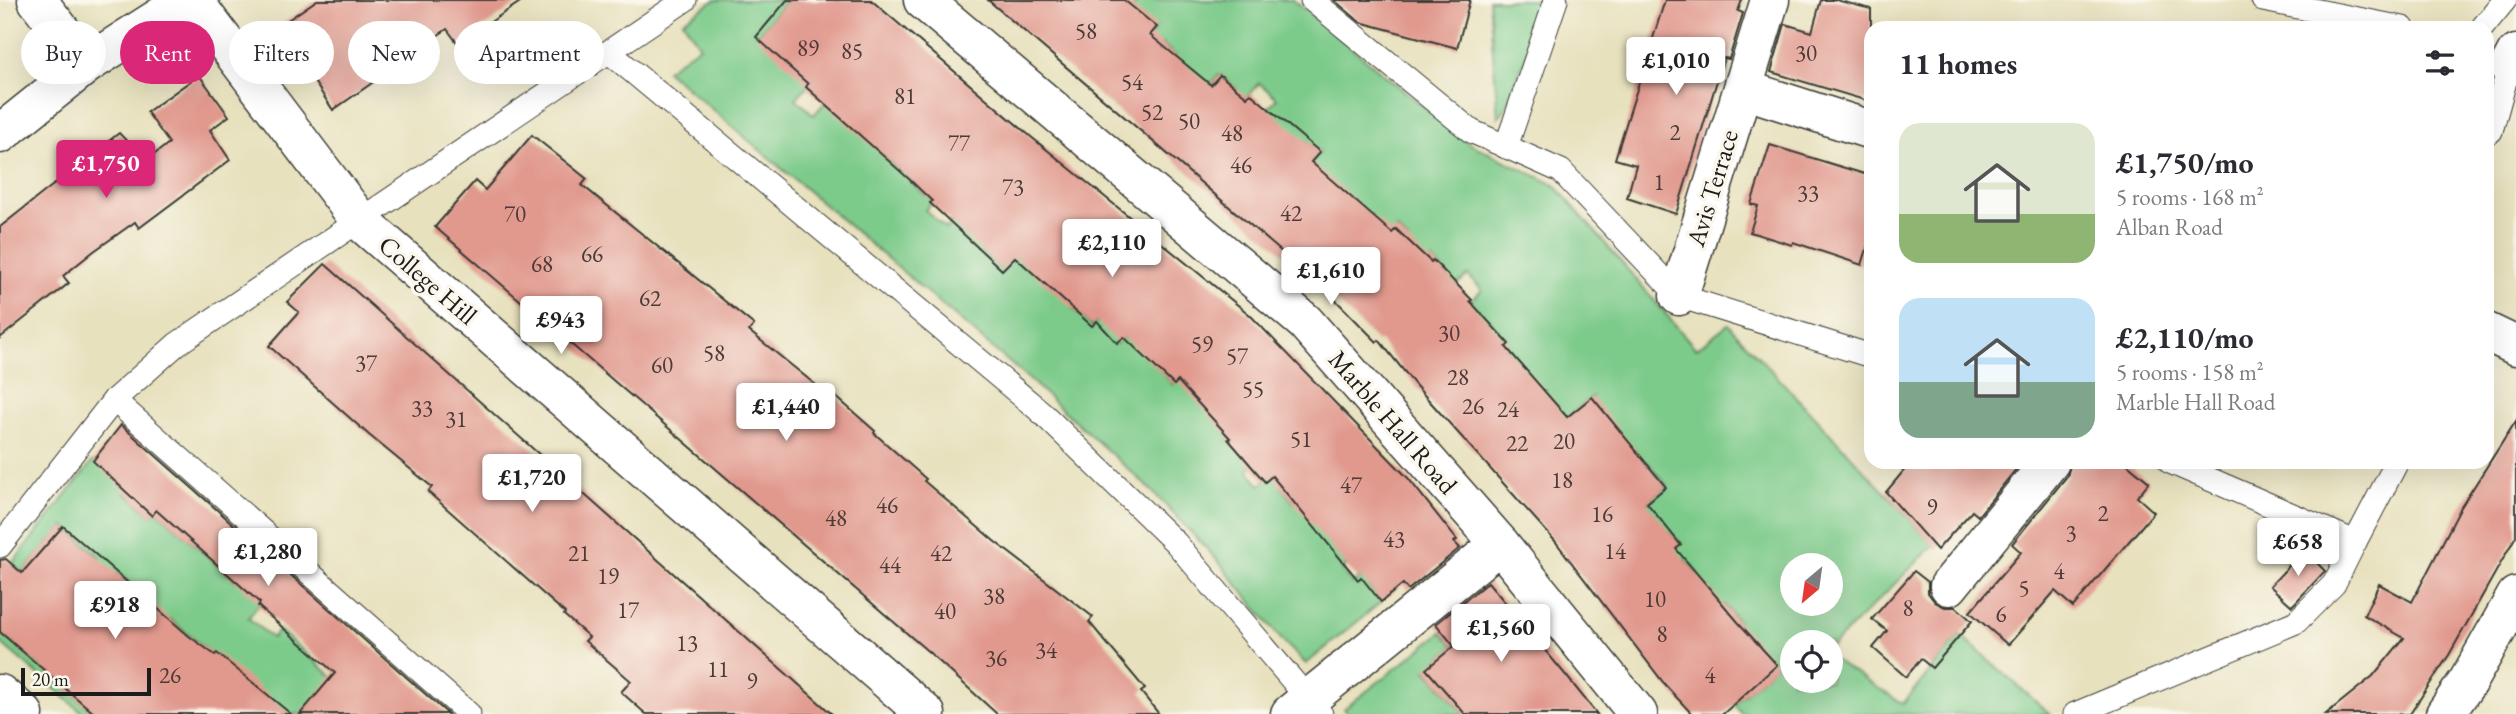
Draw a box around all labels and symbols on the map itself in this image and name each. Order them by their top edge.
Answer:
house number: 58 [1075,16,1097,46]
house number: 89 [797,33,819,63]
house number: 85 [841,36,863,66]
pin: £1,010 [1619,38,1733,97]
house number: 30 [1795,38,1817,68]
house number: 54 [1121,67,1144,97]
house number: 81 [894,81,916,111]
house number: 52 [1141,97,1163,127]
house number: 50 [1178,106,1200,136]
house number: 2 [1669,117,1681,147]
house number: 48 [1221,118,1243,148]
street label: Avis Terrace [1678,126,1746,251]
house number: 77 [948,128,971,158]
pin: £1,750 [49,140,163,200]
house number: 46 [1230,150,1252,180]
house number: 1 [1653,167,1665,197]
house number: 73 [1002,172,1024,202]
house number: 33 [1797,178,1819,208]
house number: 42 [1280,198,1302,228]
house number: 70 [504,199,526,229]
pin: £2,110 [1055,219,1169,279]
street label: College Hill [372,228,484,332]
house number: 66 [581,239,603,269]
pin: £1,610 [1274,247,1388,307]
house number: 68 [531,249,553,279]
house number: 62 [639,283,661,313]
pin: £943 [520,296,602,356]
house number: 30 [1438,318,1460,348]
house number: 59 [1191,329,1213,359]
house number: 58 [703,338,725,368]
house number: 57 [1226,341,1249,371]
street label: Marble Hall Road [1321,343,1465,502]
house number: 37 [355,348,378,378]
house number: 60 [651,350,673,380]
house number: 28 [1447,362,1469,392]
house number: 55 [1242,374,1264,404]
pin: £1,440 [729,384,843,443]
house number: 26 [1462,391,1484,421]
house number: 33 [411,393,433,423]
house number: 24 [1497,394,1520,424]
house number: 31 [445,404,467,434]
house number: 51 [1290,424,1312,454]
house number: 20 [1553,426,1575,456]
house number: 22 [1506,428,1528,458]
pin: £1,720 [475,454,589,514]
house number: 18 [1551,465,1573,495]
house number: 47 [1340,470,1363,500]
house number: 46 [876,490,898,520]
house number: 9 [1926,492,1938,522]
house number: 2 [2097,498,2109,528]
house number: 16 [1591,499,1613,529]
house number: 48 [825,503,847,533]
house number: 3 [2065,518,2077,548]
pin: £658 [2257,518,2339,578]
house number: 43 [1383,524,1405,554]
pin: £1,280 [211,528,325,588]
house number: 14 [1604,536,1627,566]
house number: 21 [568,538,590,568]
house number: 42 [930,538,952,568]
house number: 44 [879,550,902,580]
north arrow [1780,553,1843,616]
house number: 4 [2053,556,2065,586]
house number: 19 [597,561,619,591]
house number: 5 [2018,573,2030,603]
house number: 38 [983,581,1005,611]
pin: £918 [74,582,156,641]
house number: 10 [1644,584,1666,614]
house number: 8 [1902,593,1914,623]
house number: 17 [617,595,640,625]
house number: 40 [934,596,956,626]
house number: 6 [1995,599,2007,629]
pin: £1,560 [1444,604,1558,664]
house number: 8 [1656,619,1668,649]
house number: 13 [676,628,698,658]
house number: 34 [1035,635,1058,665]
house number: 36 [985,643,1007,673]
house number: 11 [707,654,729,684]
house number: 26 [159,660,181,690]
house number: 4 [1704,660,1716,690]
scale bar [21,665,150,697]
house number: 9 [746,666,758,696]

